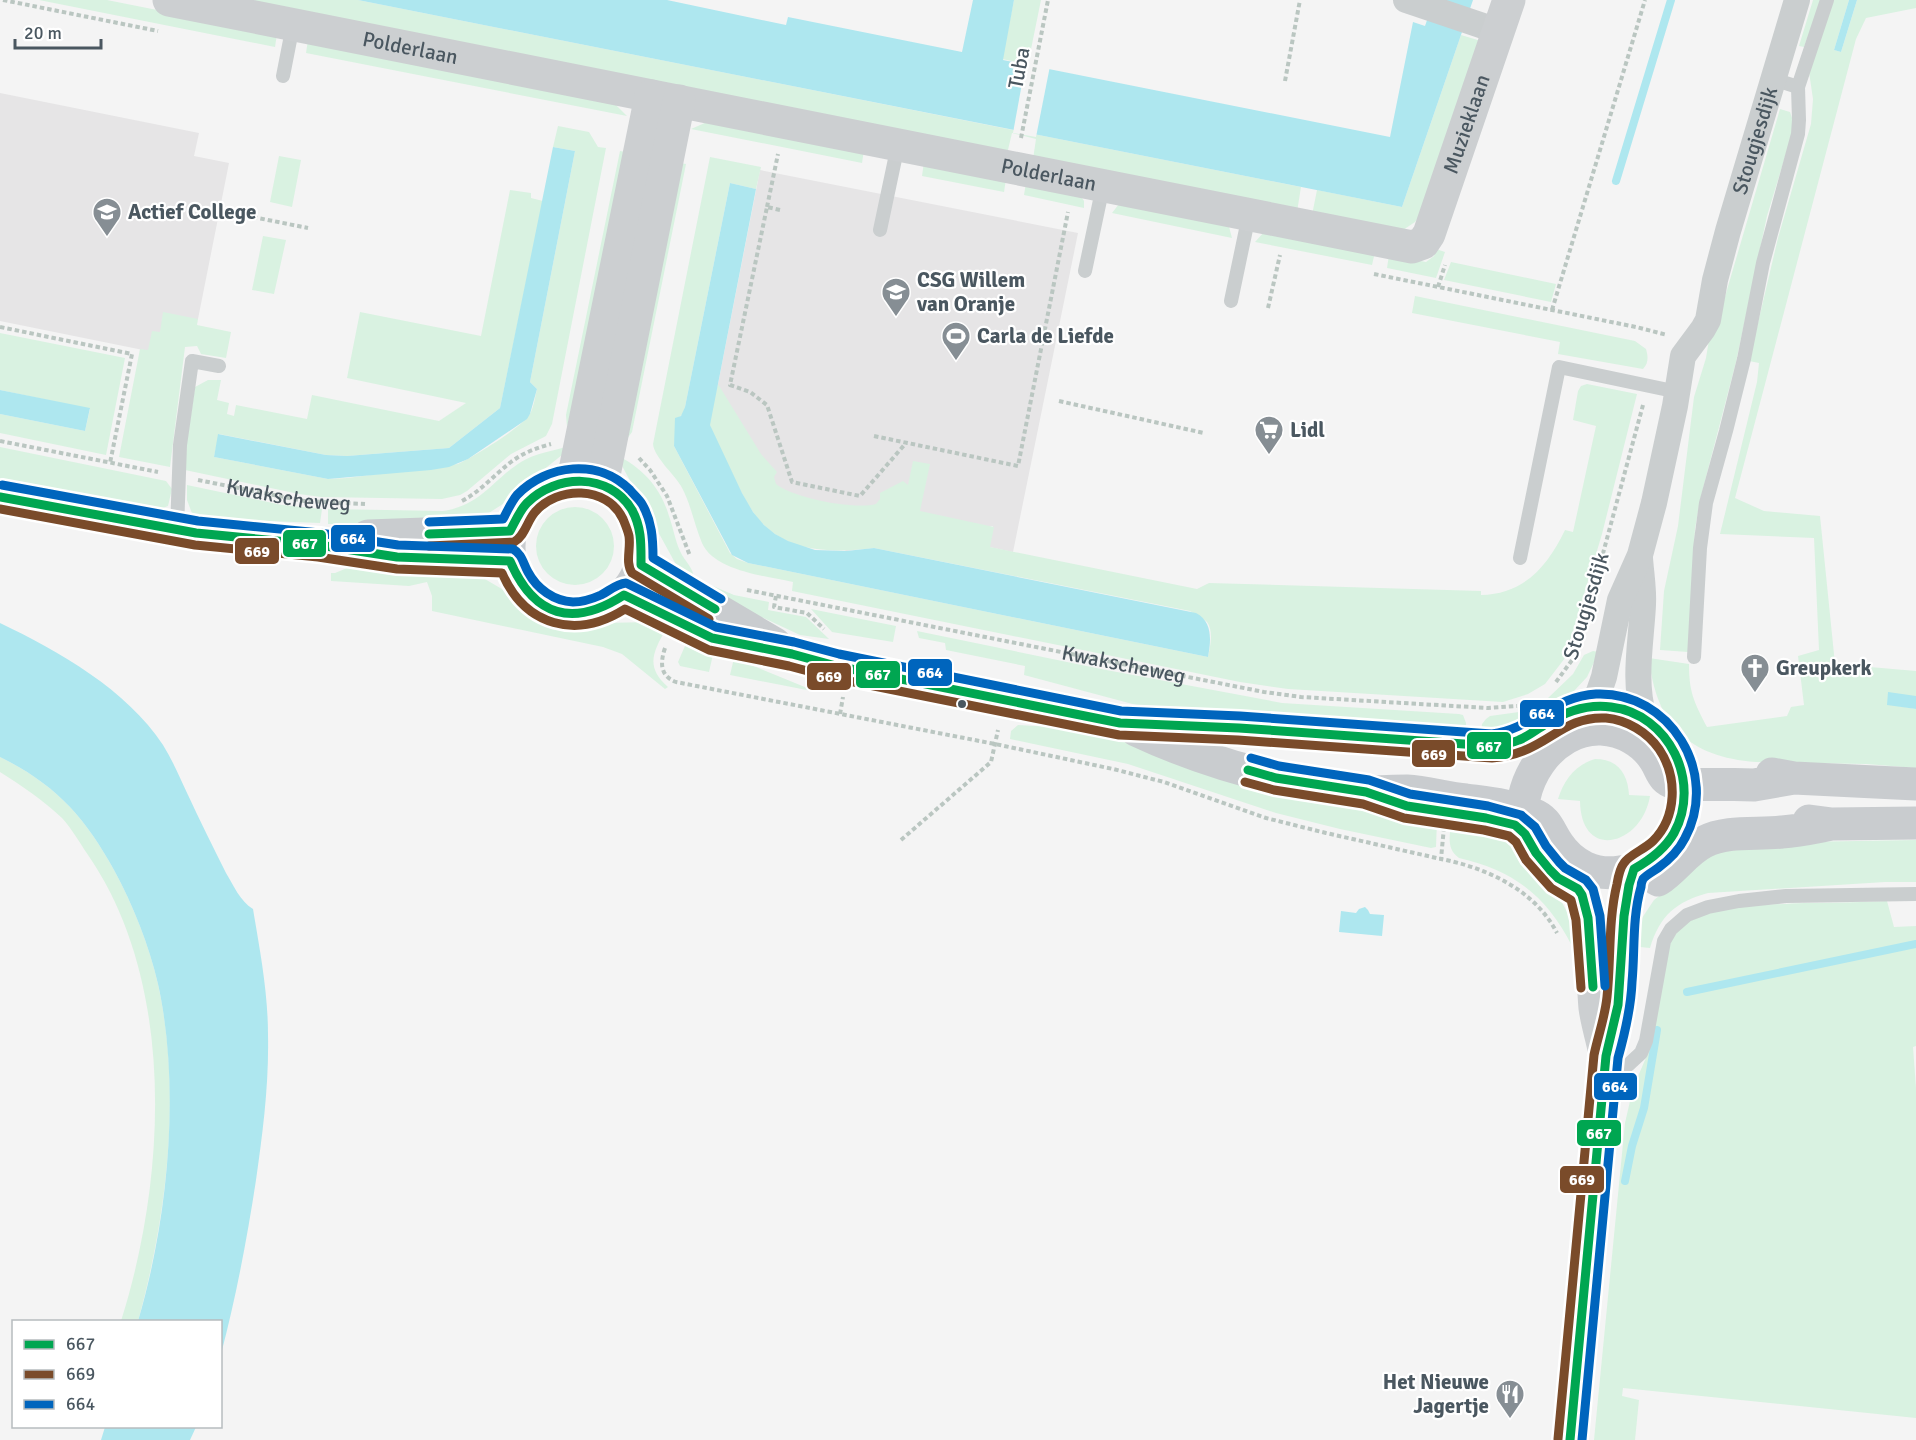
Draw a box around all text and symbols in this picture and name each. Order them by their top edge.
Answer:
scale bar [15,12,100,50]
text: 20 m [24,22,62,44]
street label: Polderlaan [360,26,460,70]
street label: Tuba [1002,45,1036,91]
street label: Muzieklaan [1438,71,1496,177]
street label: Stougjesdijk [1727,83,1784,197]
street label: Polderlaan [999,153,1099,197]
school or university icon: Actief College [91,196,123,238]
place label: Actief College [128,199,256,225]
place label: CSG Willem van Oranje [916,267,1025,317]
school or university icon: CSG Willem van Oranje [880,276,912,318]
sports icon: Carla de Liefde [940,320,972,362]
place label: Carla de Liefde [977,323,1114,349]
supermarket icon: Lidl [1253,414,1285,456]
place label: Lidl [1290,417,1325,443]
street label: Kwakscheweg [224,473,351,516]
line badge: 664 [330,524,376,553]
line badge: 667 [282,529,327,558]
text: 664 [340,529,366,549]
text: 667 [292,534,318,554]
line badge: 669 [234,537,280,565]
text: 669 [244,542,270,562]
street label: Stougjesdijk [1557,549,1615,663]
street label: Kwakscheweg [1060,639,1188,689]
church icon: Greupkerk [1739,652,1771,694]
place label: Greupkerk [1776,655,1871,681]
line badge: 664 [907,658,953,687]
line badge: 667 [855,660,901,689]
line badge: 669 [806,662,852,691]
text: 664 [917,663,943,683]
text: 667 [865,665,891,685]
text: 669 [816,667,842,687]
unlabelled marker [956,698,968,710]
line badge: 664 [1519,699,1565,728]
text: 664 [1529,704,1555,724]
line badge: 667 [1466,731,1512,760]
text: 667 [1476,737,1502,757]
line badge: 669 [1411,739,1456,768]
text: 669 [1421,745,1447,765]
line badge: 664 [1593,1072,1638,1101]
text: 664 [1602,1077,1628,1097]
line badge: 667 [1576,1119,1622,1147]
text: 667 [1586,1124,1612,1144]
line badge: 669 [1559,1165,1605,1194]
text: 669 [1569,1170,1595,1190]
legend [12,1320,222,1428]
text: 667 [66,1333,95,1355]
text: 669 [66,1363,95,1385]
place label: Het Nieuwe Jagertje [1383,1369,1489,1419]
restaurant icon: Het Nieuwe Jagertje [1494,1378,1526,1420]
text: 664 [66,1393,95,1415]

